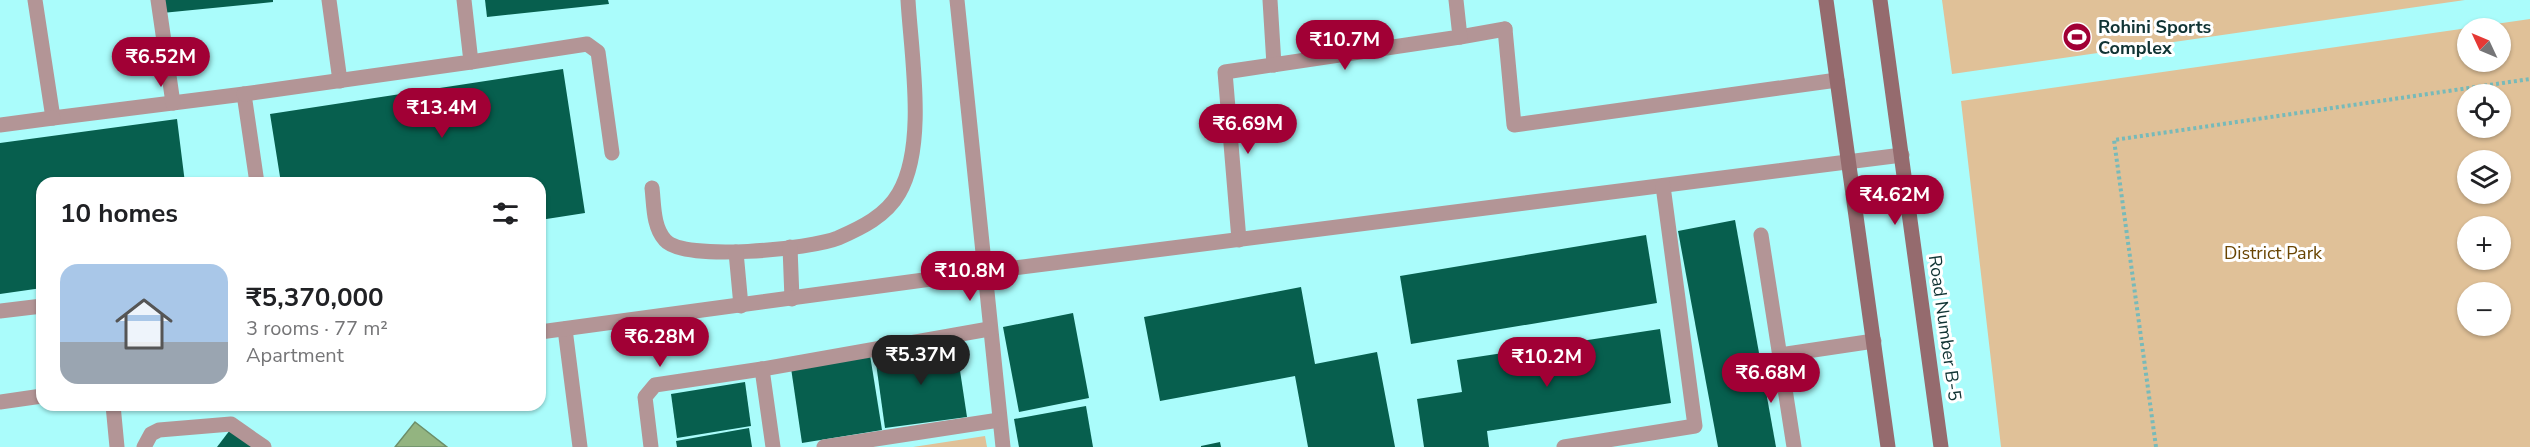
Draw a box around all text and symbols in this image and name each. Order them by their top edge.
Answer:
place label: Rohini Sports Complex [2098,15,2212,60]
north arrow [2457,18,2511,72]
map controls [2457,18,2511,336]
pin: ₹10.7M [1296,20,1394,71]
sports icon: Rohini Sports Complex [2061,21,2093,53]
text: ₹10.7M [1310,26,1380,53]
pin: ₹6.52M [112,37,210,88]
text: ₹6.52M [126,43,196,70]
button: locate [2457,84,2511,138]
pin: ₹13.4M [393,88,491,139]
text: ₹13.4M [407,94,477,121]
pin: ₹6.69M [1199,104,1297,155]
text: ₹6.69M [1213,110,1283,137]
button: layers [2457,150,2511,204]
pin: ₹4.62M [1846,175,1944,226]
text: ₹4.62M [1860,181,1930,208]
text: 10 homes [60,196,178,231]
icon: filters [489,197,522,230]
button: + [2457,216,2511,270]
park label: District Park [2224,241,2323,265]
pin: ₹10.8M [921,251,1019,302]
street label: Road Number B-5 [1923,254,1967,402]
text: ₹10.8M [935,257,1005,284]
text: ₹5,370,000 [246,280,384,315]
button: − [2457,282,2511,336]
icon: home [108,288,180,360]
text: 3 rooms · 77 m² [246,315,388,342]
pin: ₹6.28M [611,317,709,368]
text: ₹6.28M [625,323,695,350]
pin: ₹5.37M [872,335,970,386]
pin: ₹10.2M [1498,337,1596,388]
text: ₹5.37M [886,341,956,368]
text: Apartment [246,342,344,369]
text: ₹10.2M [1512,343,1582,370]
pin: ₹6.68M [1722,353,1820,404]
text: ₹6.68M [1736,359,1806,386]

